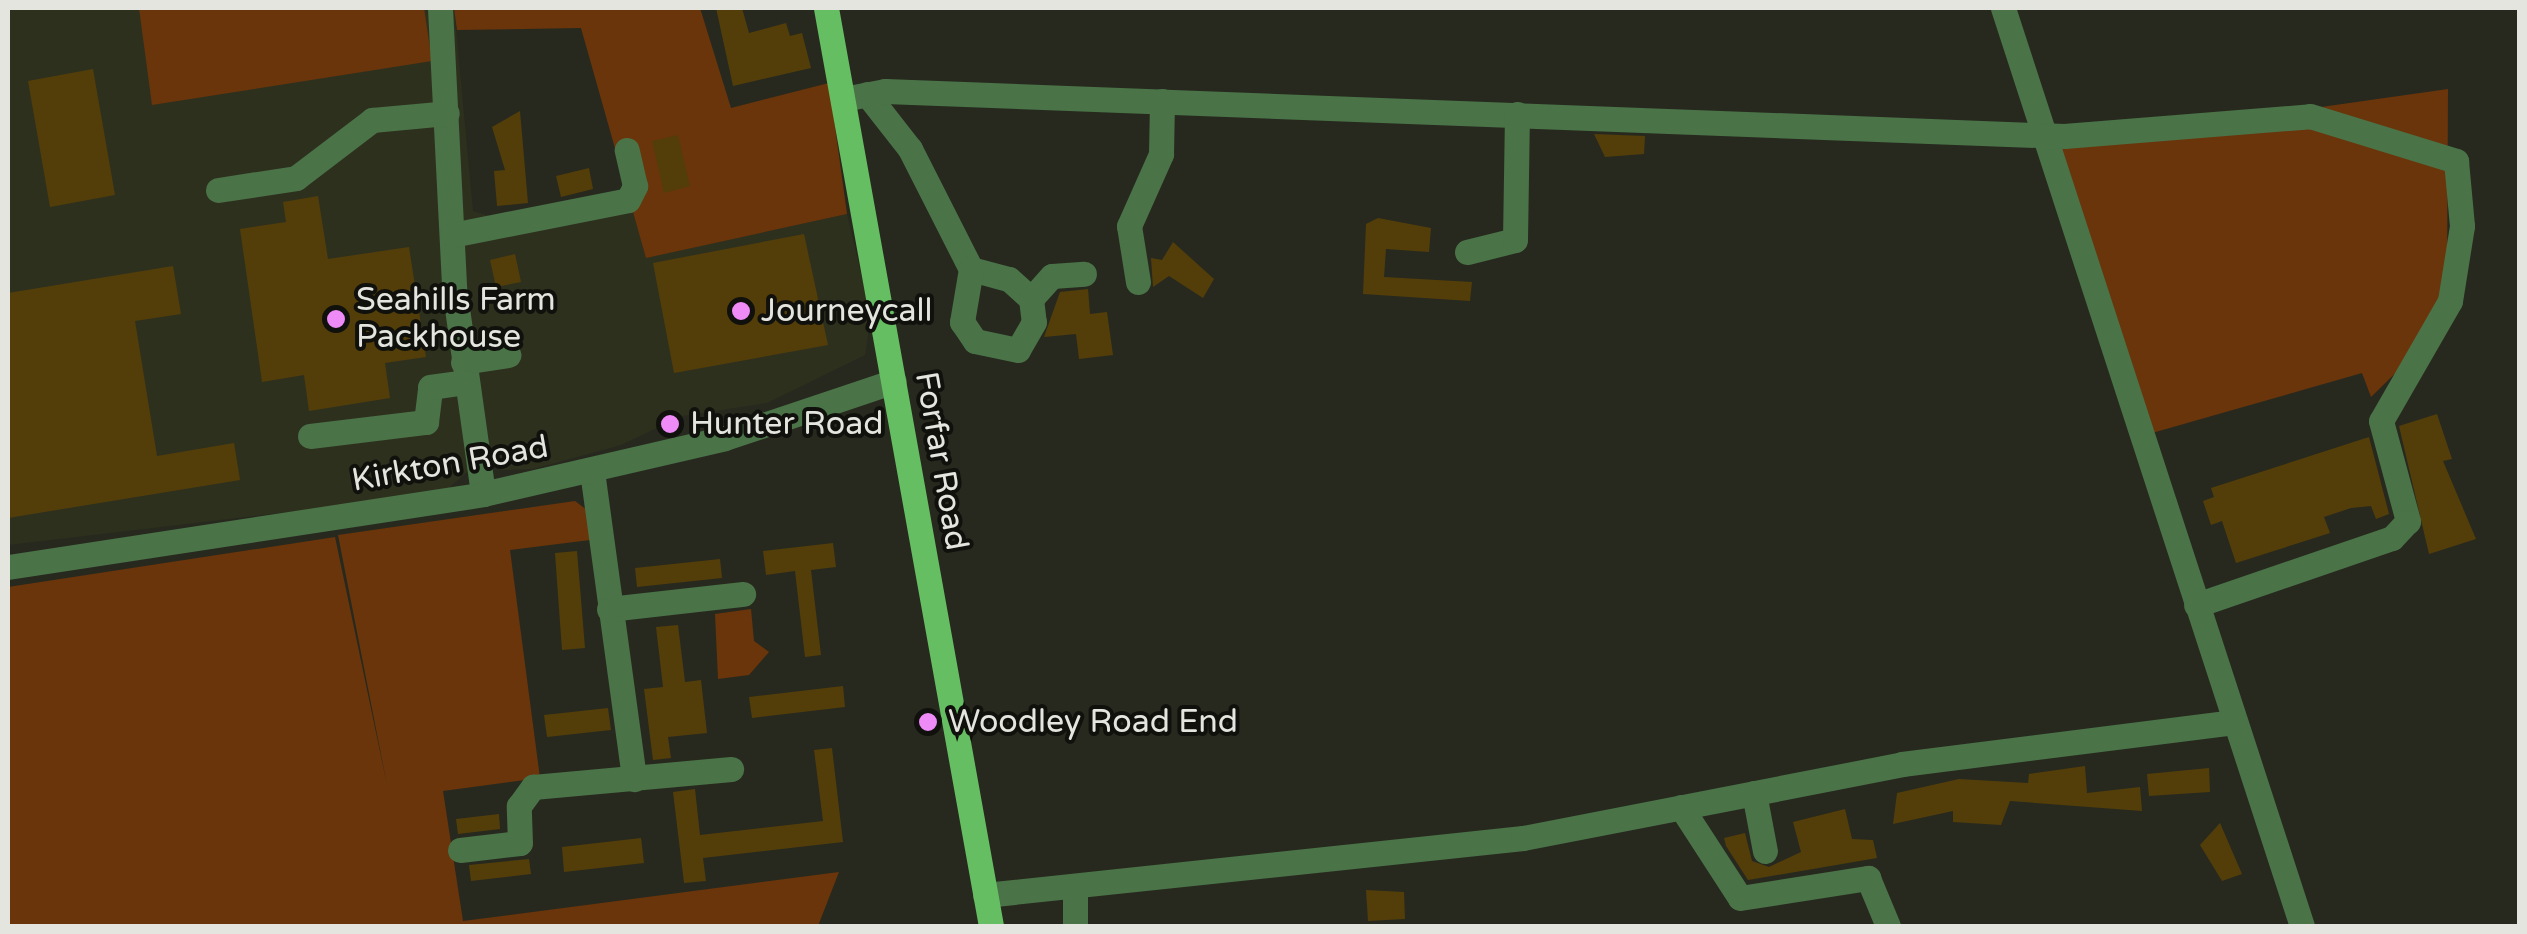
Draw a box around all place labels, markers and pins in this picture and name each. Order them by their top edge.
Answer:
place label: Seahills Farm Packhouse [356,282,556,357]
place label: Journeycall [761,292,932,330]
marker: Journeycall [730,300,752,322]
marker: Seahills Farm Packhouse [325,308,347,330]
place label: Hunter Road [690,405,883,443]
marker: Hunter Road [659,413,681,435]
place label: Woodley Road End [948,703,1238,741]
marker: Woodley Road End [917,711,939,733]

